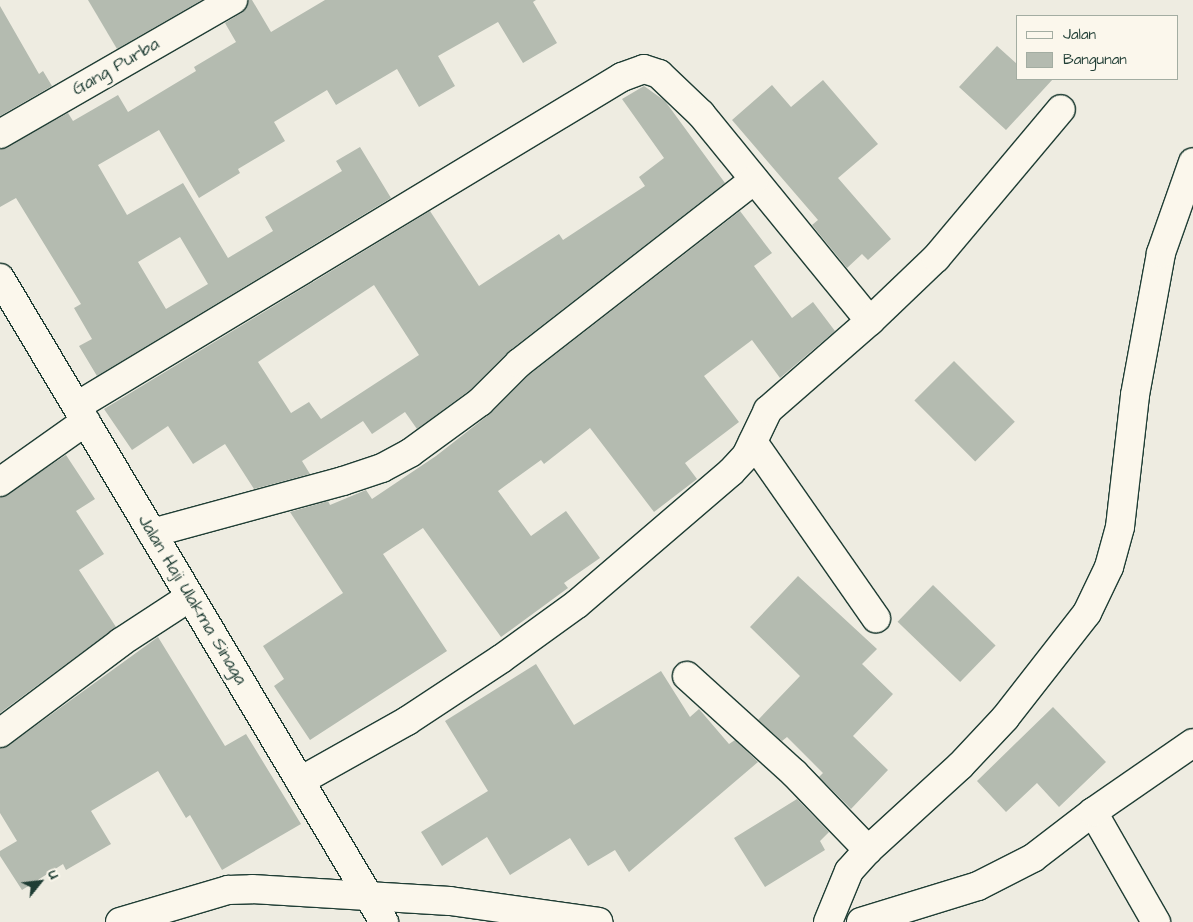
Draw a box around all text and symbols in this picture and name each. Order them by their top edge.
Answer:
legend [1016,15,1178,80]
text: Jalan [1063,24,1096,45]
street label: Gang Purba [69,33,163,101]
text: Bangunan [1063,49,1127,70]
street label: Jalan Haji Ulakma Sinaga [133,511,251,689]
north arrow [15,857,65,907]
text: U [42,866,64,883]

